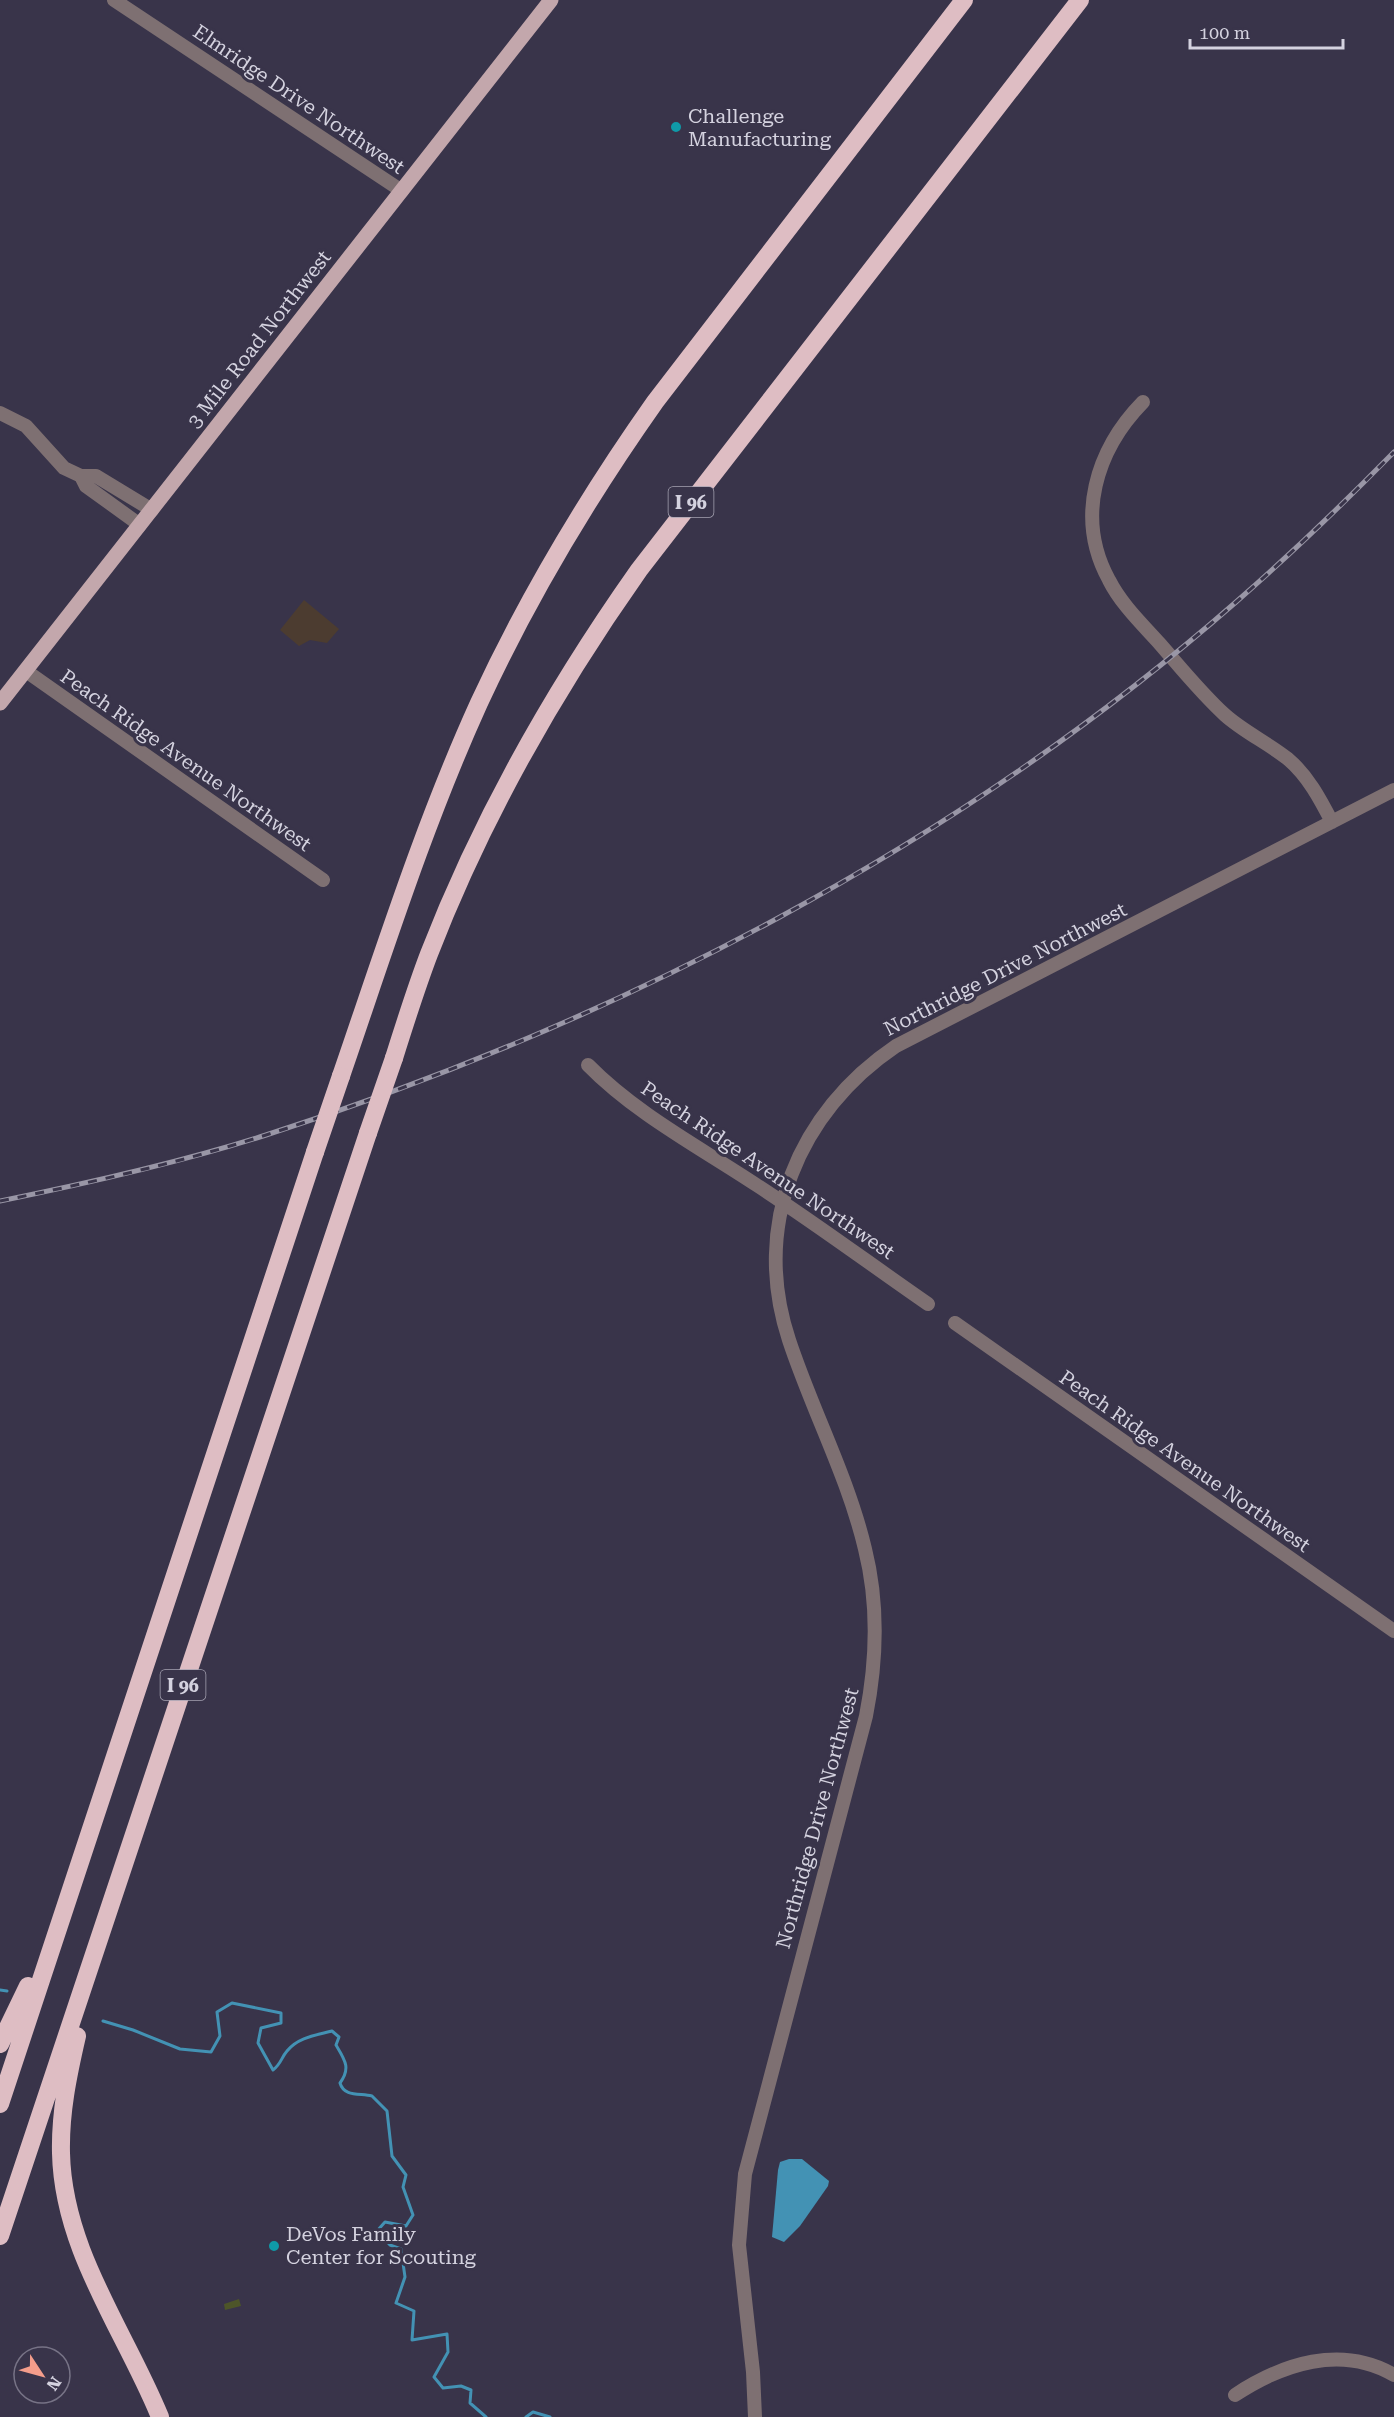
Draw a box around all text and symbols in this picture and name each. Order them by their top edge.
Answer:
scale bar [1190,12,1343,50]
street label: Elmridge Drive Northwest [189,19,410,179]
text: 100 m [1199,22,1250,43]
place label: Challenge Manufacturing [688,104,832,151]
marker: Challenge Manufacturing [669,120,683,134]
street label: 3 Mile Road Northwest [182,245,336,433]
road number: I 96 [668,487,714,517]
street label: Peach Ridge Avenue Northwest [56,664,316,856]
street label: Northridge Drive Northwest [880,897,1131,1041]
street label: Peach Ridge Avenue Northwest [637,1076,900,1264]
street label: Peach Ridge Avenue Northwest [1055,1365,1315,1557]
road number: I 96 [160,1670,206,1700]
street label: Northridge Drive Northwest [771,1684,864,1951]
place label: DeVos Family Center for Scouting [286,2222,477,2269]
marker: DeVos Family Center for Scouting [267,2239,281,2253]
north arrow [12,2345,72,2405]
text: N [42,2373,65,2394]

